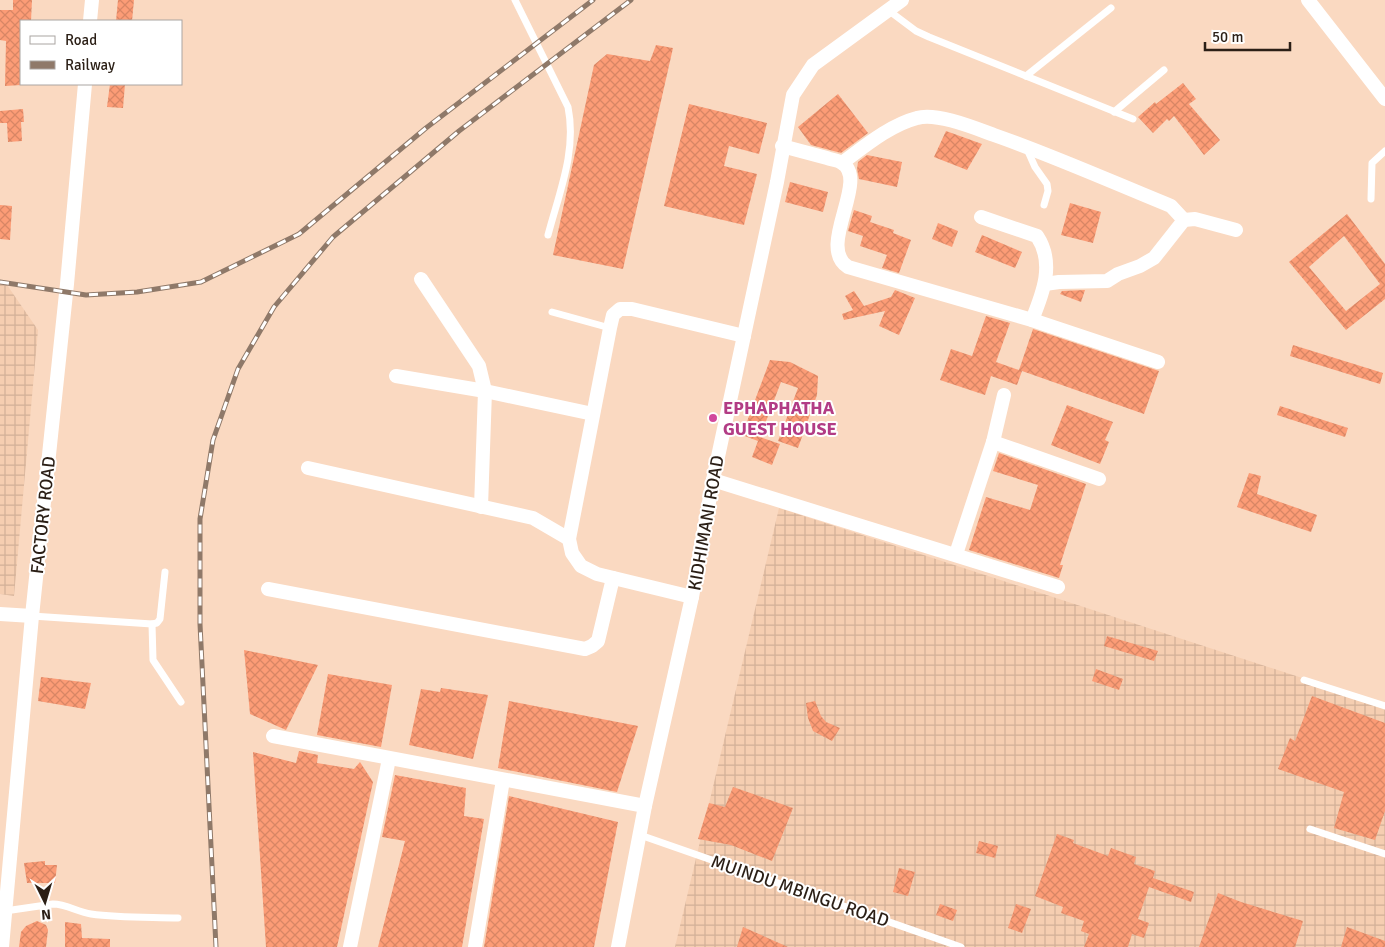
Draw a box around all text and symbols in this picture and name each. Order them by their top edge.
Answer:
legend [20,20,182,85]
scale bar [1205,20,1290,52]
text: 50 m [1212,28,1243,46]
text: Road [65,31,97,49]
text: Railway [65,56,115,74]
place label: EPHAPHATHA GUEST HOUSE [723,397,837,440]
marker: EPHAPHATHA GUEST HOUSE [707,412,719,424]
street label: KIDHIMANI ROAD [683,454,729,592]
street label: FACTORY ROAD [26,455,60,575]
street label: MUINDU MBINGU ROAD [708,850,892,932]
north arrow [20,877,70,927]
text: N [40,906,52,923]

